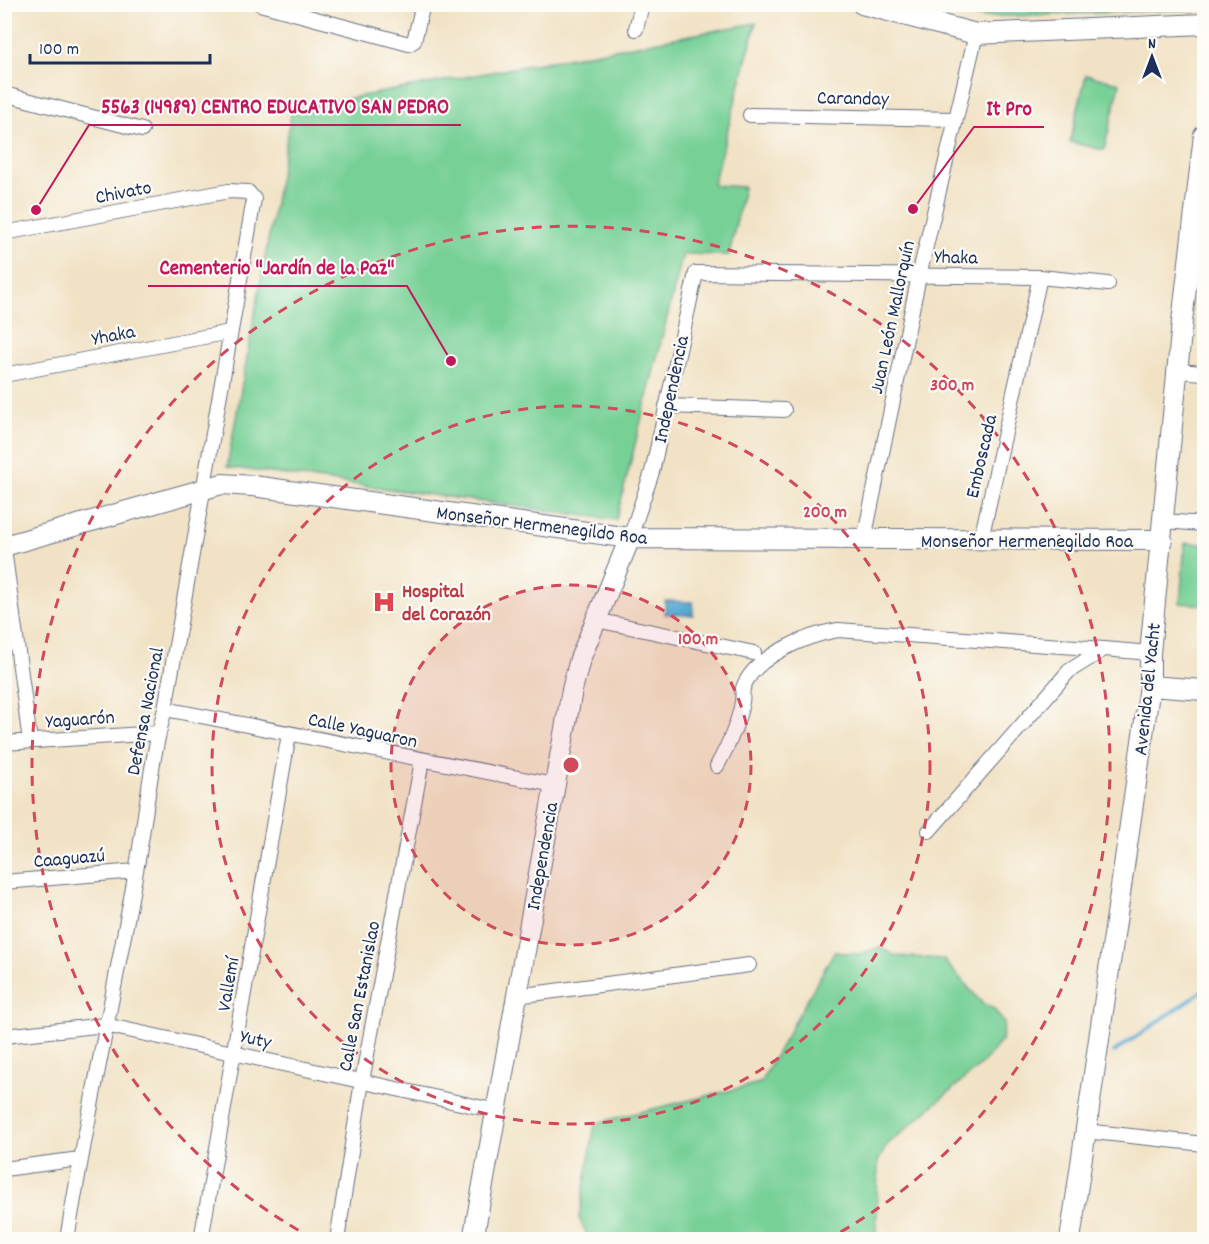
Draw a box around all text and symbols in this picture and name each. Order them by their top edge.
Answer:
scale bar [30,27,210,65]
north arrow [1122,27,1182,87]
text: N [1148,33,1156,56]
text: 100 m [39,38,79,63]
street label: Caranday [817,85,890,115]
callout: 5563 (14989) CENTRO EDUCATIVO SAN PEDRO [89,86,461,125]
callout: It Pro [974,88,1044,127]
text: 5563 (14989) CENTRO EDUCATIVO SAN PEDRO [101,94,449,124]
text: It Pro [986,96,1032,126]
street label: Chivato [93,175,154,213]
street label: Juan León Mallorquín [864,238,924,397]
street label: Yhaka [934,245,979,273]
callout: Cementerio "Jardín de la Paz" [148,247,407,286]
text: Cementerio "Jardín de la Paz" [159,255,395,285]
street label: Yhaka [90,319,138,355]
street label: Independencia [648,333,698,446]
text: 300 m [930,374,974,399]
street label: Emboscada [960,412,1006,501]
street label: Monseñor Hermenegildo Roa [435,500,649,554]
text: 200 m [803,501,847,526]
street label: Monseñor Hermenegildo Roa [921,529,1134,557]
place label: Hospital del Corazón [402,579,491,630]
hospital icon: Hospital del Corazón [371,589,397,615]
street label: Avenida del Yacht [1128,622,1170,757]
text: 100 m [678,628,718,653]
street label: Defensa Nacional [121,645,173,778]
street label: Yaguarón [45,705,116,737]
street label: Calle Yaguaron [305,707,420,757]
centre of rings [561,755,581,775]
street label: Independencia [521,800,567,913]
street label: Caaguazú [32,843,106,877]
street label: Calle San Estanislao [333,919,389,1074]
street label: Vallemí [211,954,249,1014]
street label: Yuty [237,1024,275,1058]

